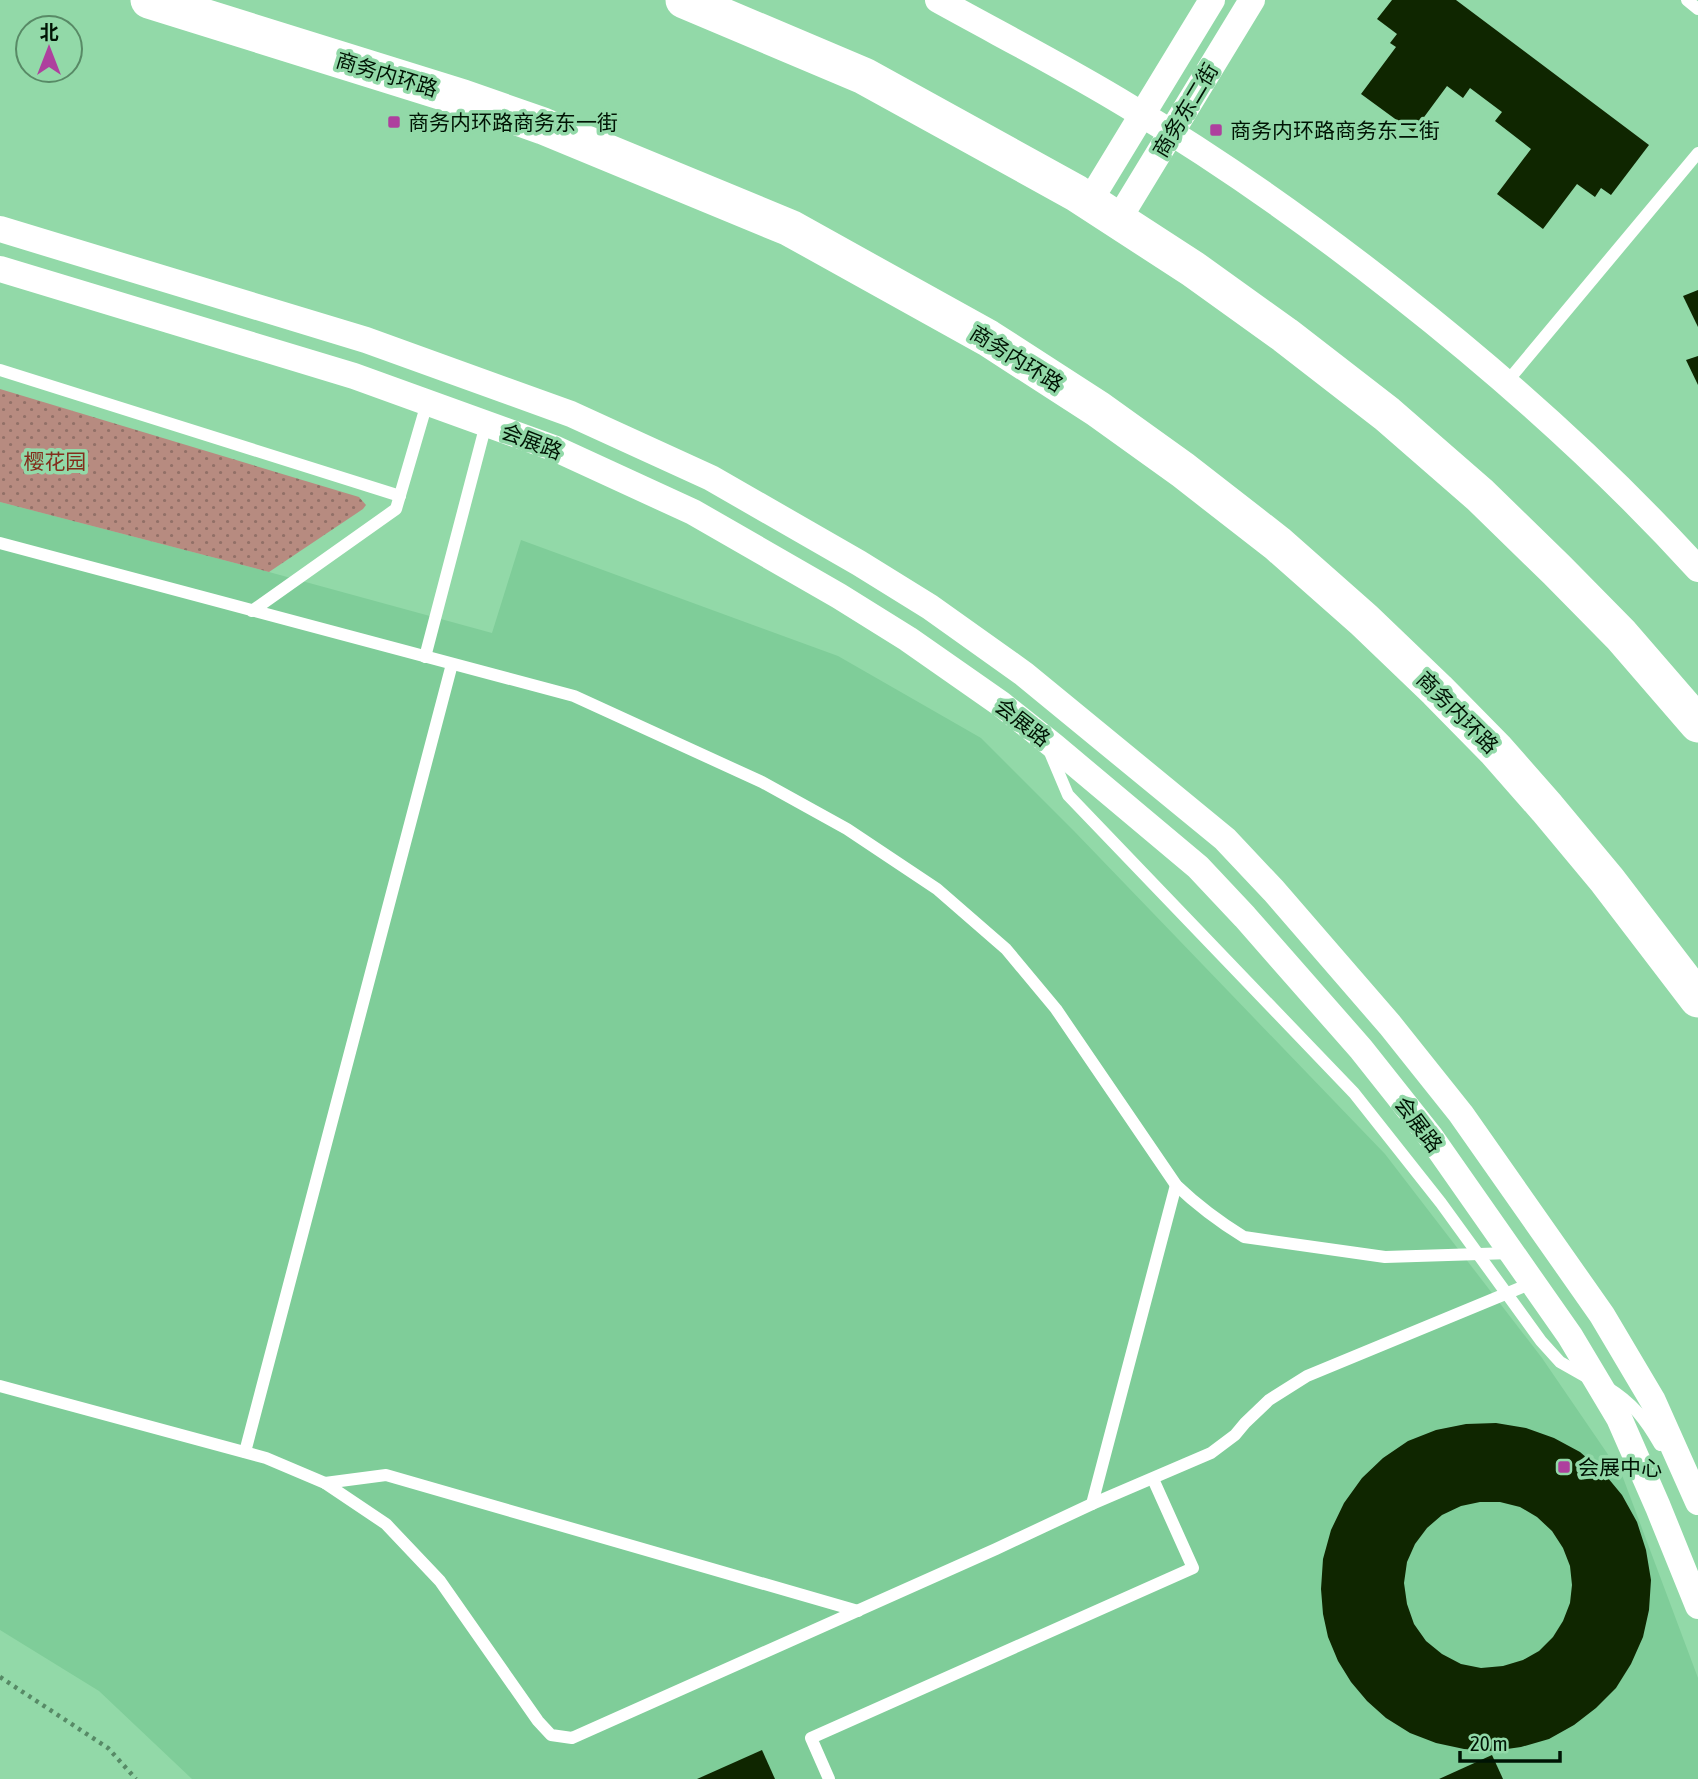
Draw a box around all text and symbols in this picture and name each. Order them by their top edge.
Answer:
north arrow [14,14,84,84]
text: 北 [39,21,59,43]
street label: 商务内环路 [333,47,441,101]
street label: 商务东二街 [1148,59,1222,161]
place label: 商务内环路商务东一街 [408,110,618,134]
marker: 商务内环路商务东一街 [386,114,402,130]
place label: 商务内环路商务东二街 [1230,118,1440,142]
marker: 商务内环路商务东二街 [1208,122,1224,138]
street label: 商务内环路 [966,320,1068,396]
street label: 会展路 [498,419,566,463]
park label: 樱花园 [24,449,87,473]
street label: 商务内环路 [1412,666,1504,758]
street label: 会展路 [991,693,1055,751]
street label: 会展路 [1390,1092,1448,1156]
place label: 会展中心 [1578,1455,1662,1479]
marker: 会展中心 [1556,1459,1572,1475]
scale bar [1460,1720,1560,1764]
text: 20 m [1470,1731,1508,1755]

